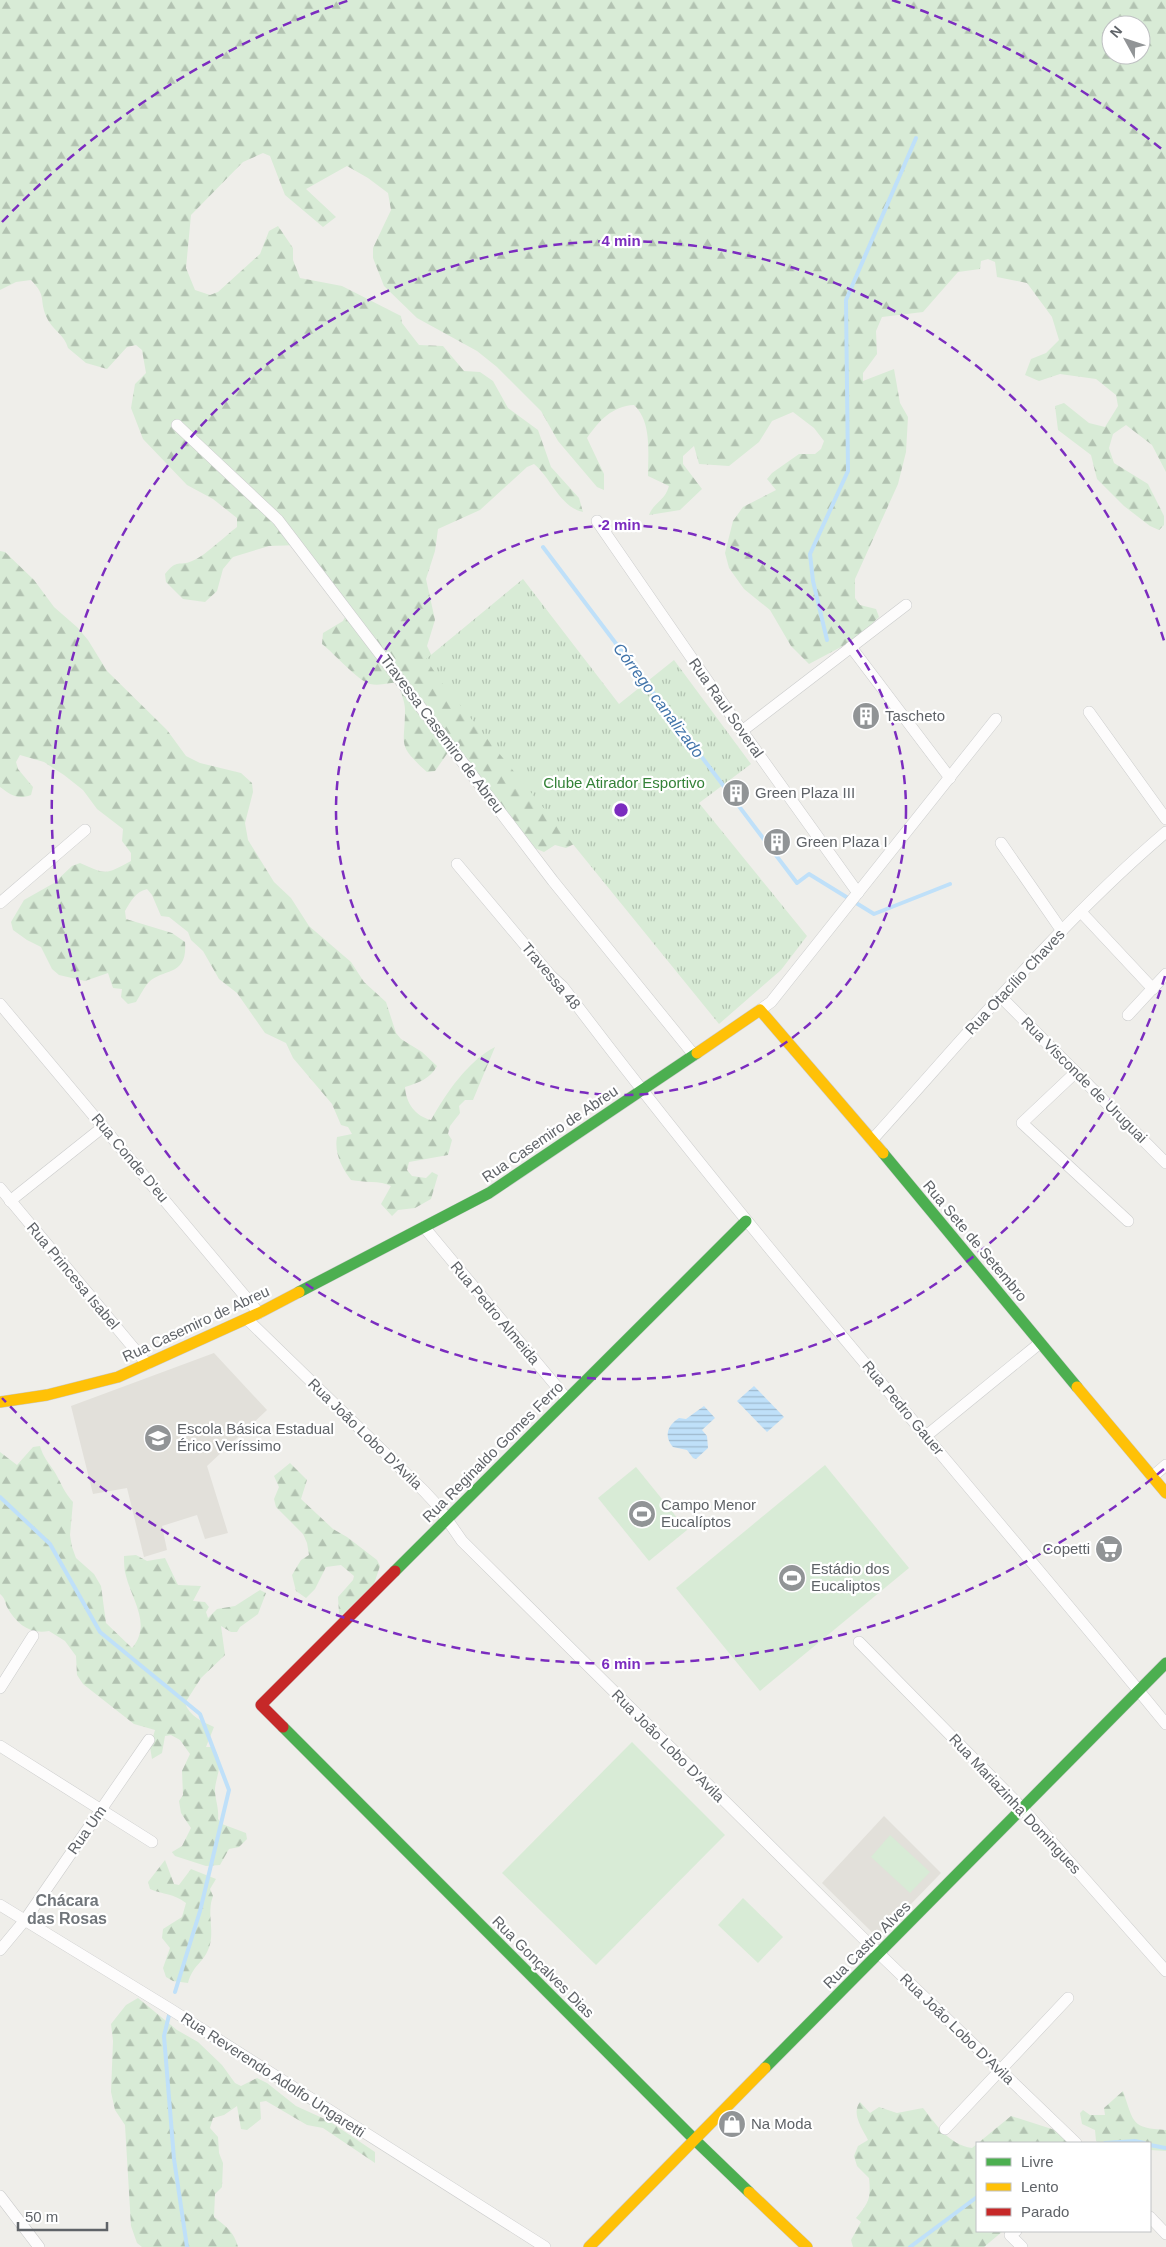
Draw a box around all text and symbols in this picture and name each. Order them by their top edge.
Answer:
north arrow [1101,15,1151,65]
text: N [1107,23,1125,41]
text: 4 min [601,232,641,249]
text: 2 min [601,516,641,533]
water label: Córrego canalizado [610,640,707,761]
street label: Travessa Casemiro de Abreu [377,651,507,816]
street label: Rua Raul Soveral [686,655,767,761]
building icon: Tascheto [851,701,881,731]
place label: Tascheto [885,707,945,724]
park label: Clube Atirador Esportivo [543,774,705,791]
building icon: Green Plaza III [721,778,751,808]
place label: Green Plaza III [755,784,855,801]
centre of rings [612,801,630,819]
building icon: Green Plaza I [762,827,792,857]
place label: Green Plaza I [796,833,888,850]
street label: Rua Otacílio Chaves [962,926,1068,1038]
street label: Travessa 48 [519,939,584,1013]
street label: Rua Visconde de Uruguai [1018,1013,1151,1146]
street label: Rua Casemiro de Abreu [479,1082,621,1185]
street label: Rua Conde D'eu [88,1110,172,1205]
street label: Rua Sete de Setembro [920,1177,1031,1305]
street label: Rua Princesa Isabel [24,1219,123,1333]
street label: Rua Pedro Almeida [447,1258,544,1368]
street label: Rua Casemiro de Abreu [120,1282,272,1365]
street label: Rua Pedro Gauer [859,1357,948,1458]
street label: Rua João Lobo D'Avila [305,1375,426,1493]
street label: Rua Reginaldo Gomes Ferro [419,1378,566,1525]
place label: Escola Básica Estadual Érico Veríssimo [177,1420,334,1454]
school or university icon: Escola Básica Estadual Érico Veríssimo [143,1423,173,1453]
place label: Campo Menor Eucalíptos [661,1496,756,1530]
sports icon: Campo Menor Eucalíptos [627,1499,657,1529]
supermarket icon: Copetti [1094,1534,1124,1564]
place label: Copetti [1042,1540,1090,1557]
place label: Estádio dos Eucaliptos [811,1560,889,1594]
sports icon: Estádio dos Eucaliptos [777,1563,807,1593]
text: 6 min [601,1655,641,1672]
street label: Rua João Lobo D'Avila [609,1686,729,1806]
street label: Rua Mariazinha Domingues [946,1730,1085,1877]
street label: Rua Um [64,1802,109,1857]
district label: Chácara das Rosas [27,1892,107,1927]
street label: Rua Castro Alves [820,1898,914,1992]
street label: Rua Gonçalves Dias [489,1912,598,2021]
street label: Rua João Lobo D'Avila [897,1970,1018,2088]
street label: Rua Reverendo Adolfo Ungaretti [178,2009,368,2141]
shop icon: Na Moda [717,2109,747,2139]
place label: Na Moda [751,2115,813,2132]
legend [976,2142,1151,2232]
text: Livre [1021,2153,1054,2170]
text: Lento [1021,2178,1059,2195]
scale bar [18,2200,106,2232]
text: Parado [1021,2203,1069,2220]
text: 50 m [25,2208,58,2225]

